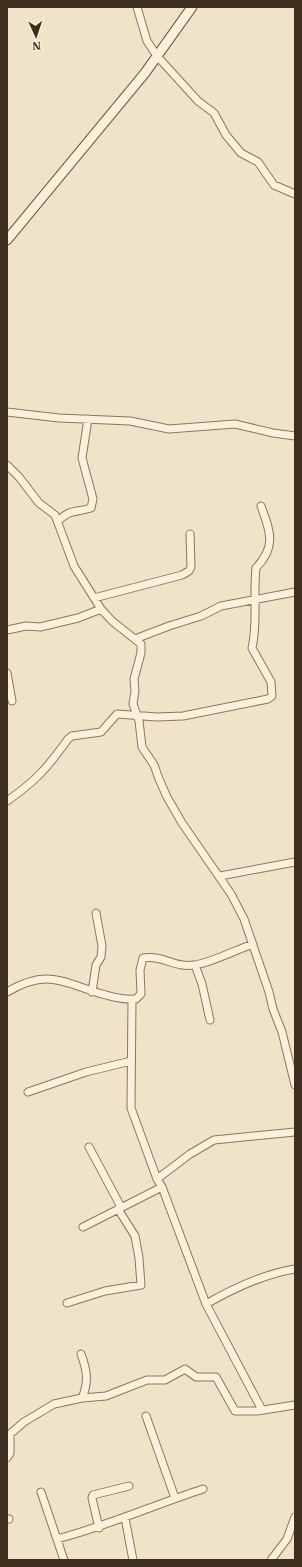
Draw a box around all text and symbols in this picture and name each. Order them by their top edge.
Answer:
north arrow [16,16,56,56]
text: N [32,39,41,53]

